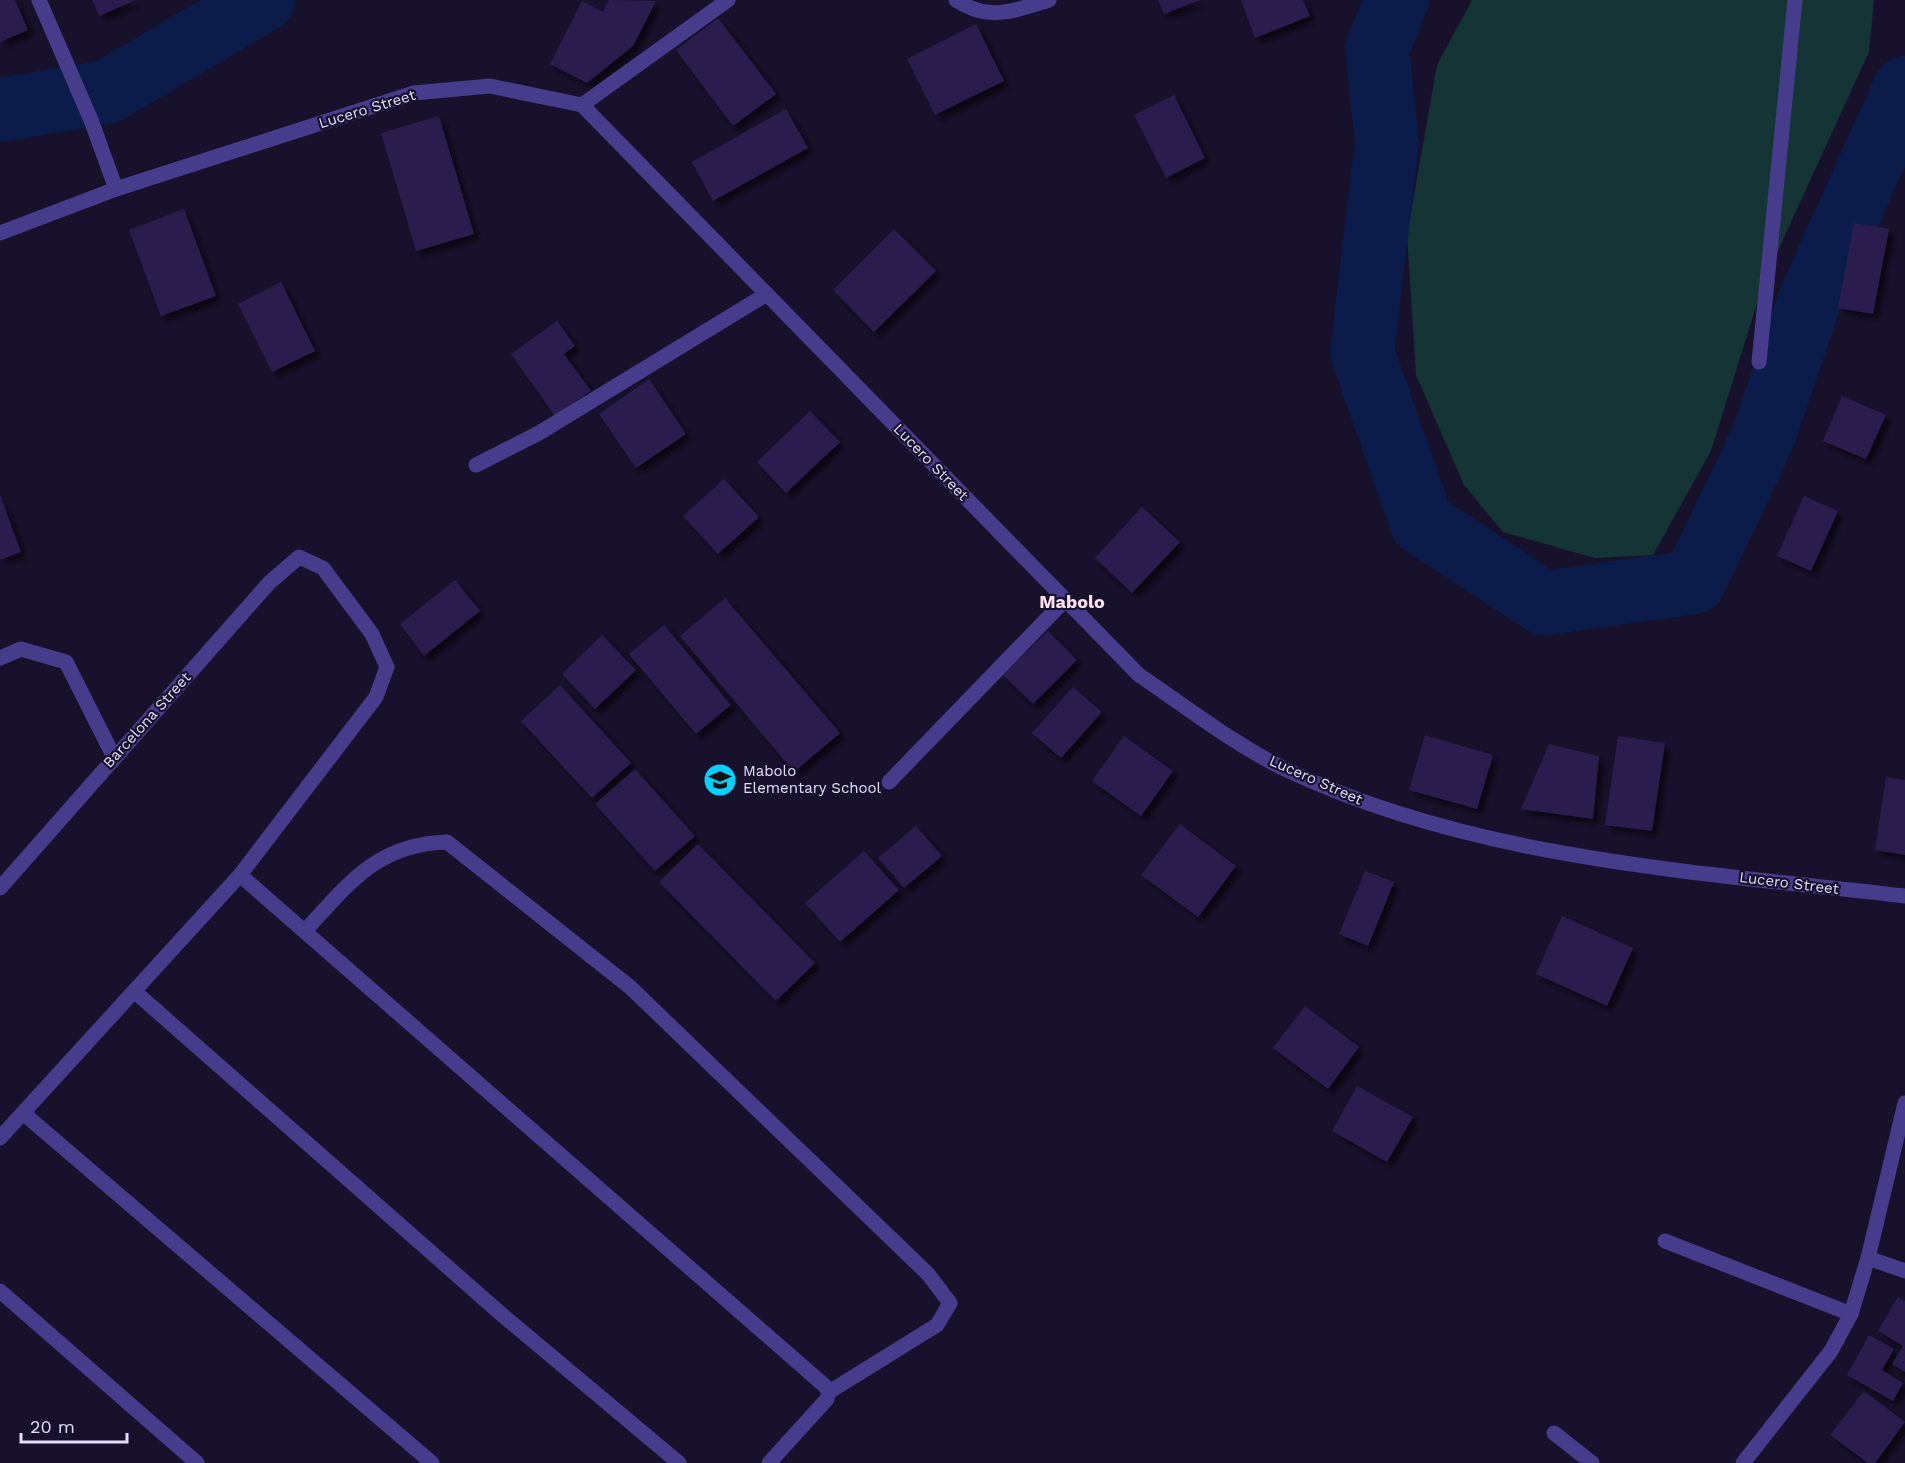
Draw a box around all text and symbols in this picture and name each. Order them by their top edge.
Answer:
street label: Lucero Street [316,86,418,132]
street label: Lucero Street [890,420,973,505]
district label: Mabolo [1039,591,1105,612]
street label: Barcelona Street [99,668,195,772]
street label: Lucero Street [1267,751,1366,809]
school or university icon: Mabolo Elementary School [702,762,738,798]
place label: Mabolo Elementary School [743,762,882,797]
street label: Lucero Street [1738,868,1841,898]
scale bar [21,1406,128,1444]
text: 20 m [30,1416,75,1437]

